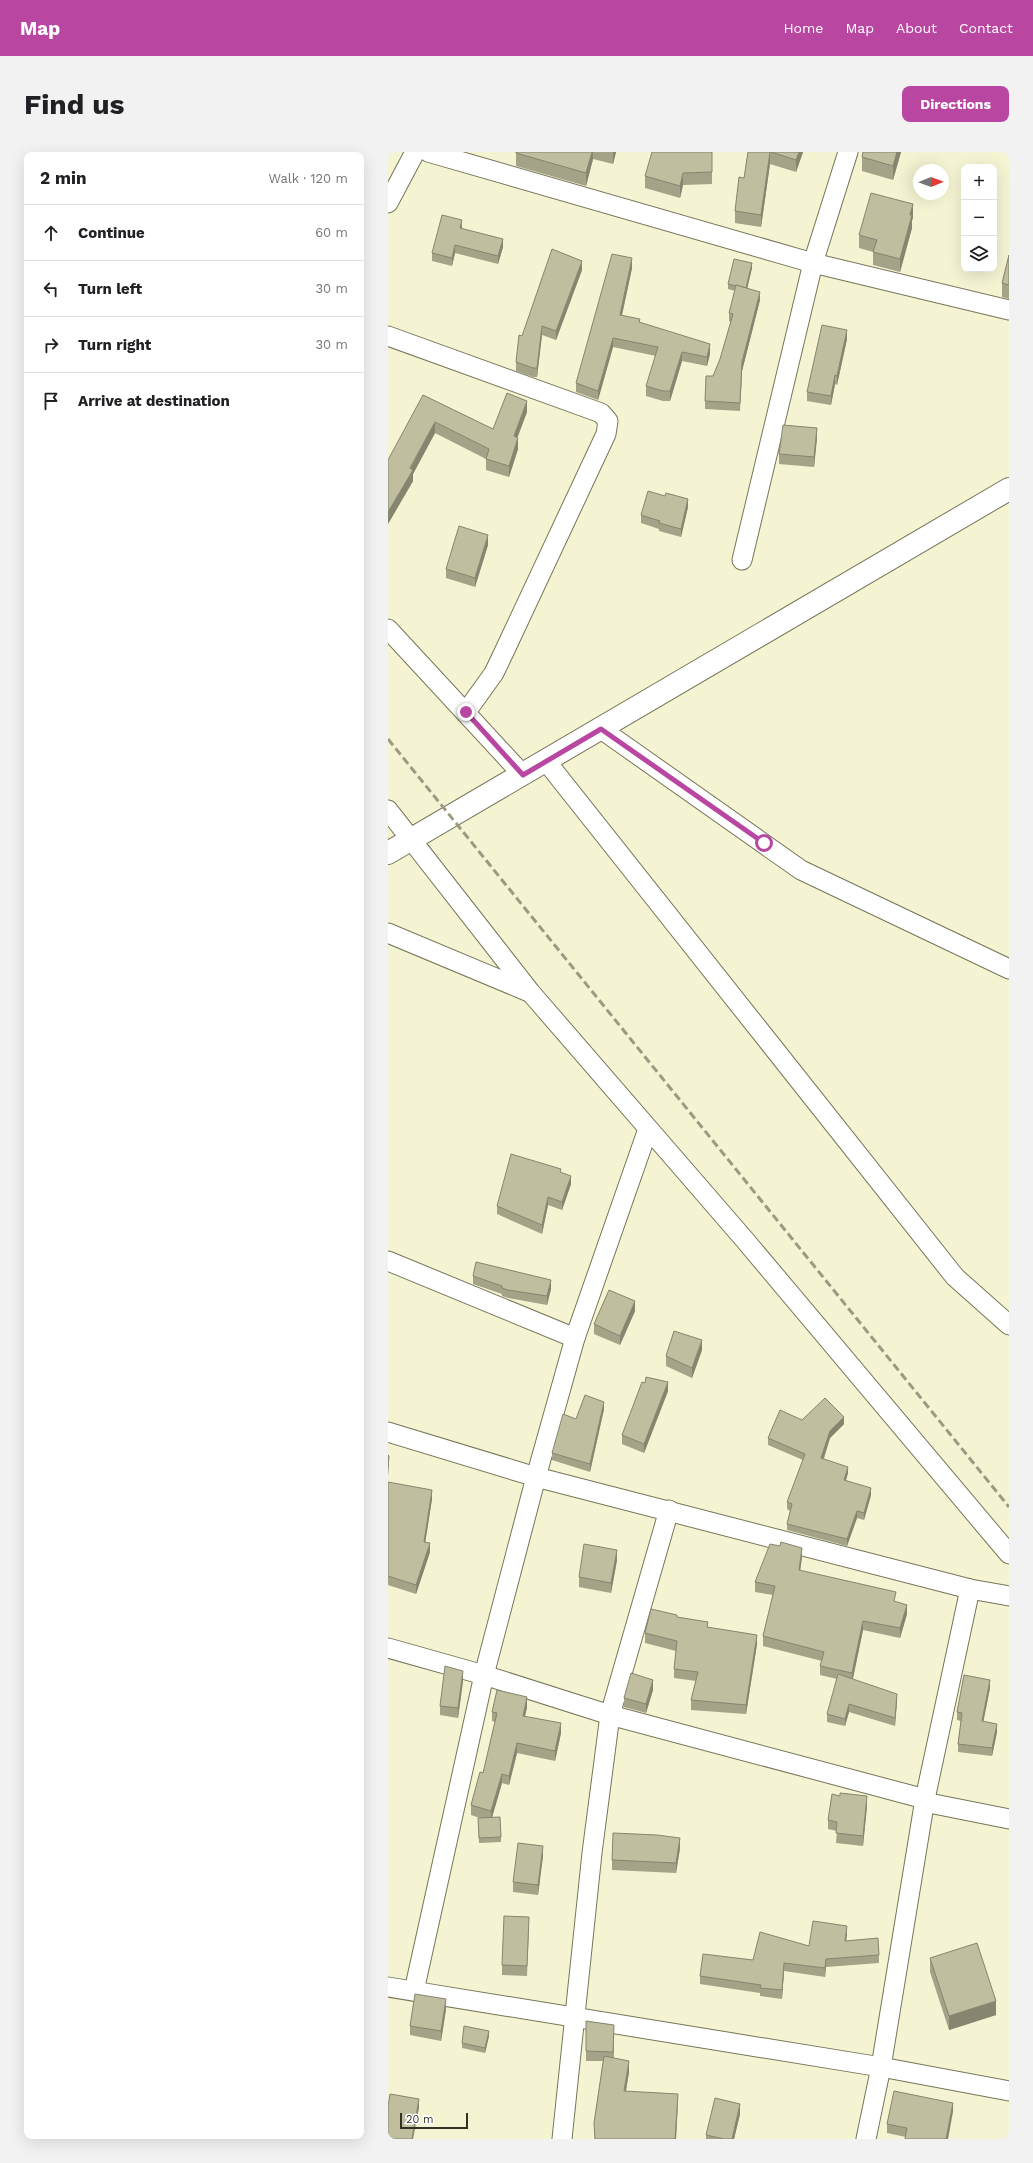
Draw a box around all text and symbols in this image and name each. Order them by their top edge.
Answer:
text: Map [20,17,60,40]
text: Home [783,20,823,36]
text: Map [845,20,874,36]
text: About [896,20,937,36]
text: Contact [959,20,1013,36]
button: Directions [902,86,1009,122]
text: Find us [24,88,124,121]
north arrow [913,164,949,200]
map controls [961,164,997,272]
button: + [961,164,997,200]
text: 2 min [40,168,86,188]
text: Walk · 120 m [269,171,348,186]
button: − [961,200,997,236]
icon: ahead [40,222,62,244]
text: Continue [78,224,145,242]
text: 60 m [315,225,348,240]
button: layers [961,236,997,272]
icon: left [40,278,62,300]
text: Turn left [78,280,142,298]
text: 30 m [316,281,348,296]
icon: right [40,334,62,356]
text: Turn right [78,336,151,354]
text: 30 m [316,337,348,352]
icon: arrive [40,390,62,412]
text: Arrive at destination [78,392,230,410]
route end [457,703,475,721]
route start [755,834,773,852]
scale bar [400,2111,468,2130]
text: 20 m [406,2113,434,2126]

